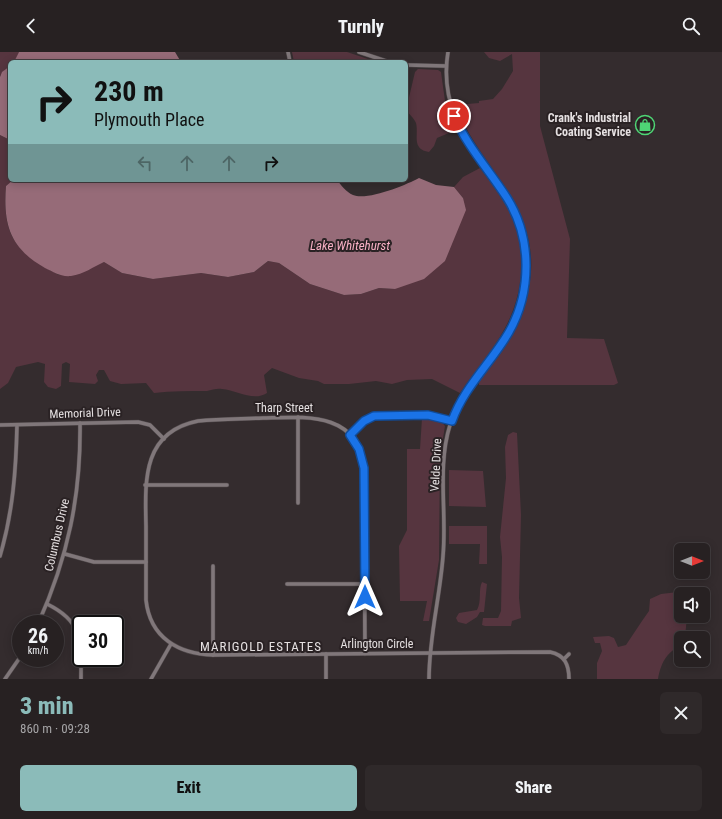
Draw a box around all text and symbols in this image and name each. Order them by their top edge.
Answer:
icon: back [20,15,42,37]
icon: search [680,15,702,37]
text: Turnly [338,16,384,37]
text: 230 m [94,75,164,108]
icon: right [28,76,80,128]
pin [437,99,471,133]
icon: arrive [443,105,465,127]
text: Plymouth Place [94,109,205,130]
place label: Crank's Industrial Coating Service [548,111,631,139]
shop icon: Crank's Industrial Coating Service [634,114,656,136]
icon: left [134,152,156,174]
icon: ahead [176,152,198,174]
icon: ahead [218,152,240,174]
icon: right [260,152,282,174]
water label: Lake Whitehurst [310,238,390,253]
street label: Tharp Street [255,401,314,415]
street label: Memorial Drive [49,405,121,421]
street label: Velde Drive [428,438,444,492]
street label: Columbus Drive [42,497,72,573]
north arrow [674,543,710,579]
map controls [674,543,710,667]
position arrow [344,576,386,618]
button: sound [674,587,710,623]
speed limit sign: 30 [72,615,124,667]
text: 26 [28,624,48,648]
button: search [674,631,710,667]
street label: Arlington Circle [341,637,414,651]
district label: MARIGOLD ESTATES [200,639,322,654]
text: km/h [28,645,48,656]
text: 3 min [20,692,74,720]
button: close [660,692,702,734]
text: 860 m · 09:28 [20,721,90,736]
button: Exit [20,765,357,811]
button: Share [365,765,702,811]

